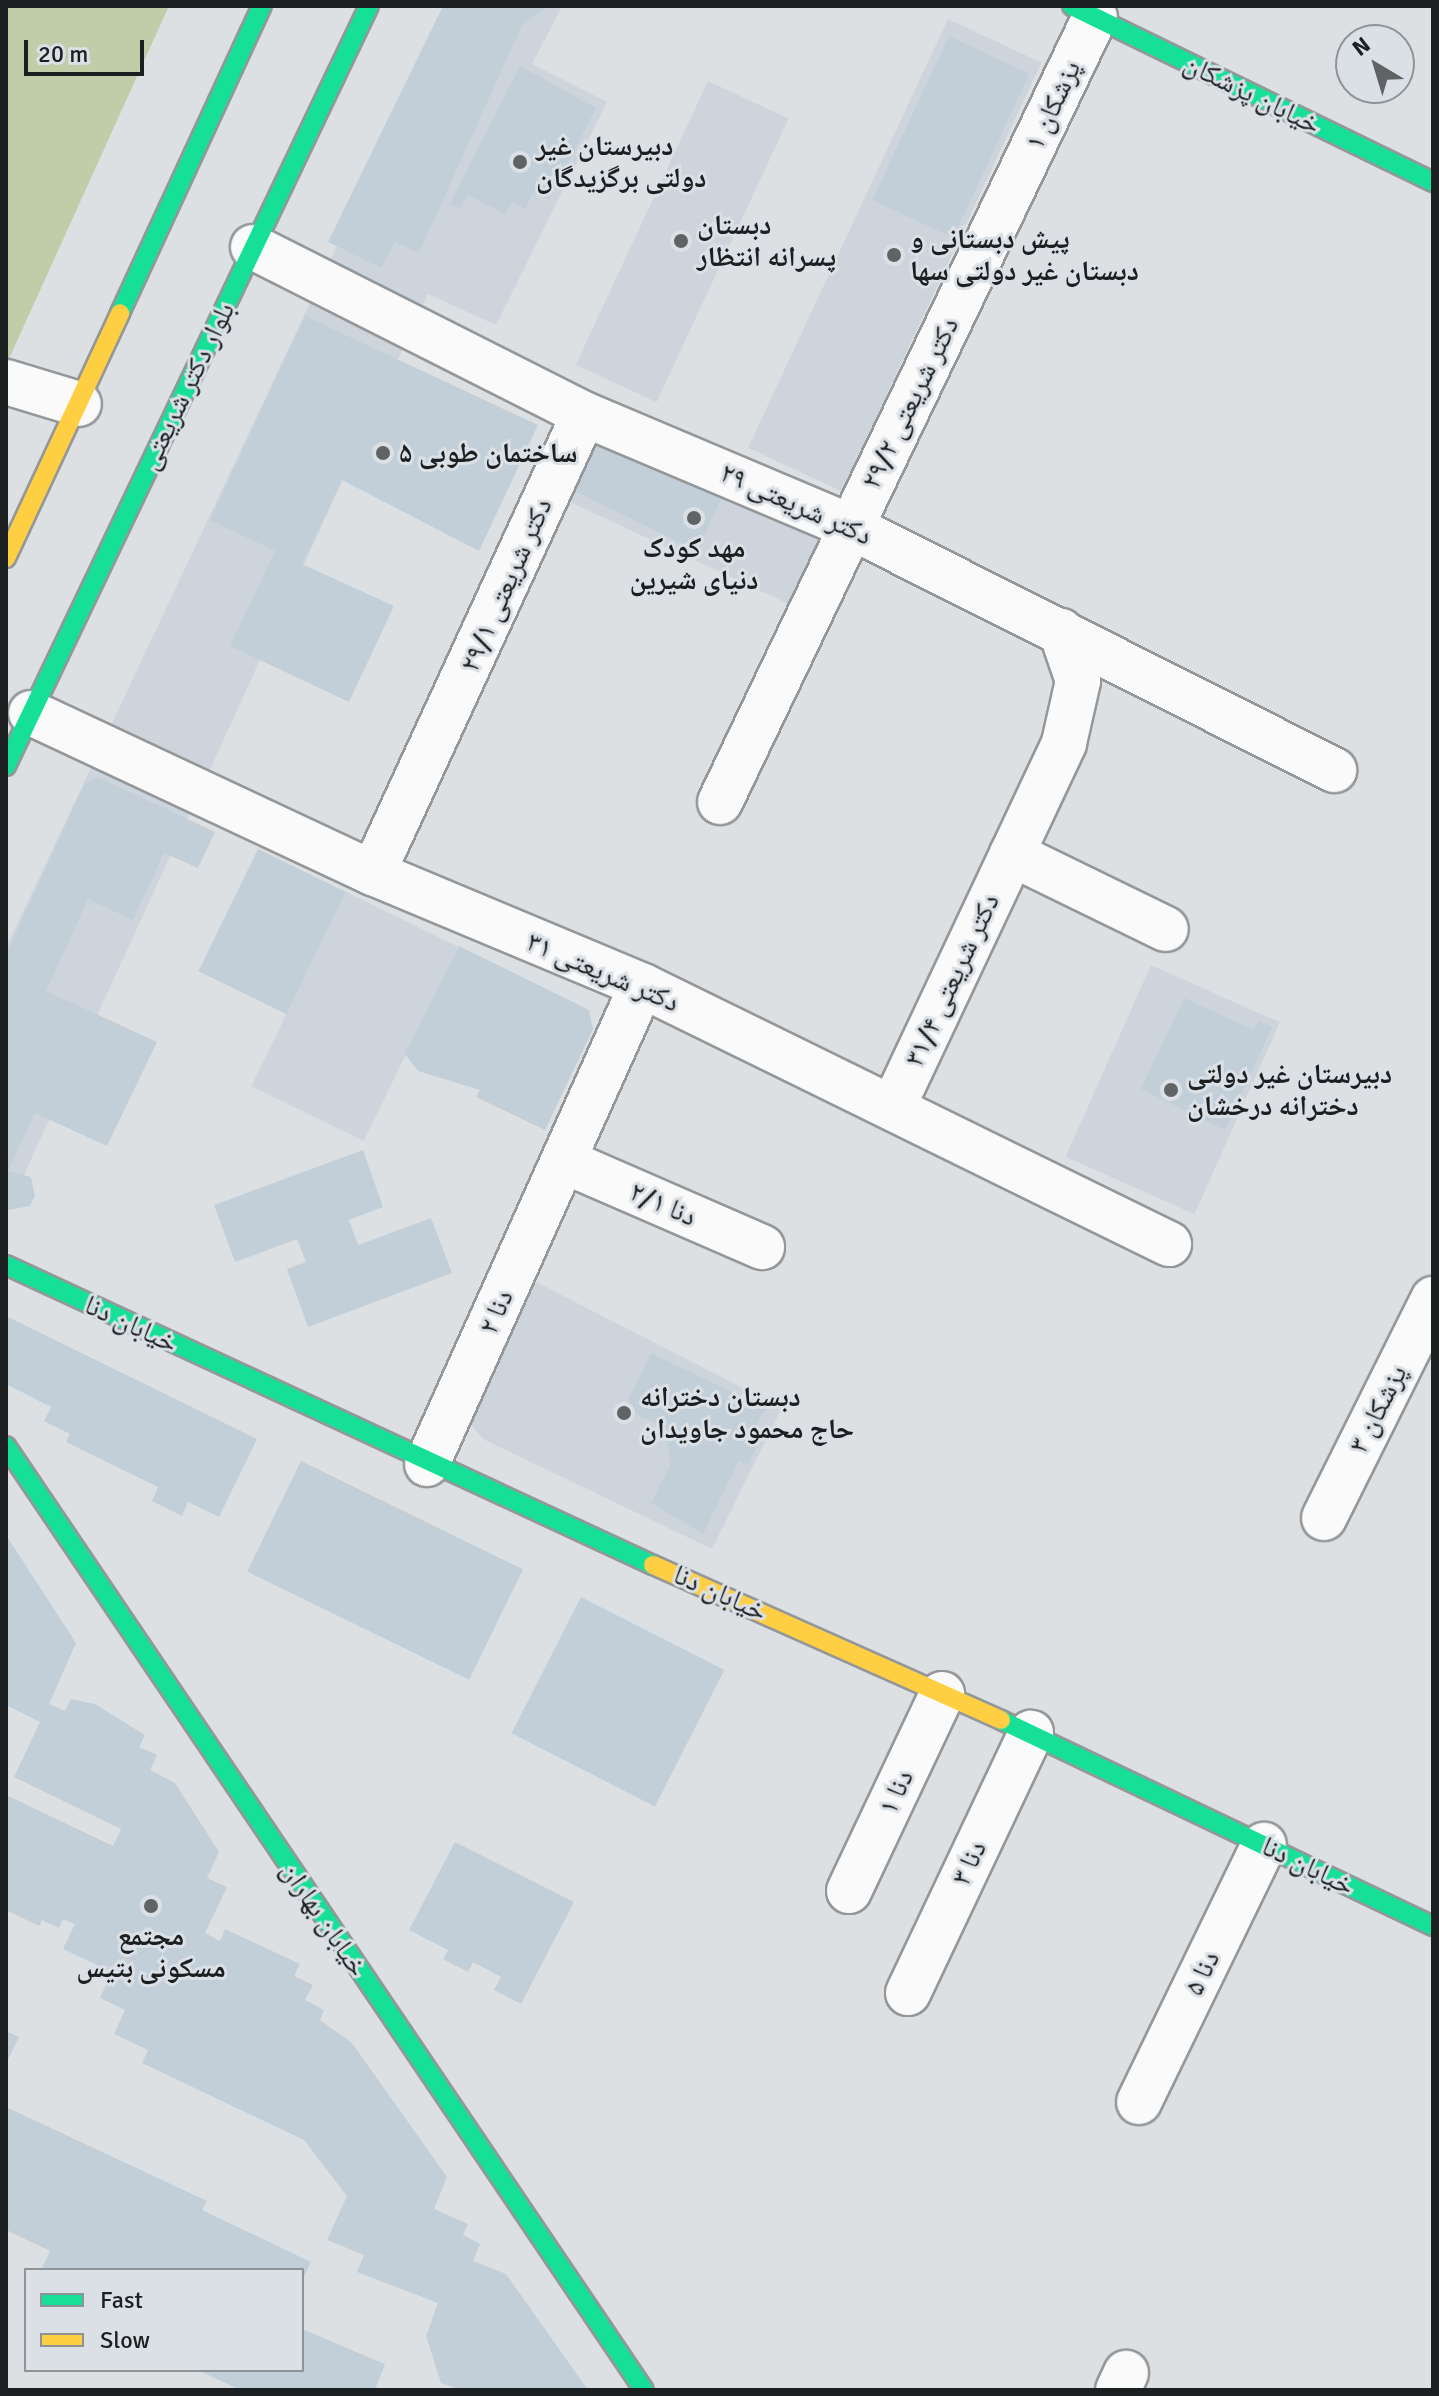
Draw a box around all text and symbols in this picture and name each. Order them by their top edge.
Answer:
scale bar [28,24,148,74]
north arrow [1335,24,1415,104]
text: N [1347,31,1375,62]
text: 20 m [38,39,88,69]
street label: خیابان پزشکان [1178,46,1326,142]
street label: ۱ پزشکان [1018,55,1088,155]
place label: دبیرستان غیر دولتی برگزیدگان [536,129,707,195]
marker: دبیرستان غیر دولتی برگزیدگان [511,153,529,171]
place label: دبستان پسرانه انتظار [697,208,836,274]
place label: پیش دبستانی و دبستان غیر دولتی سها [910,222,1139,288]
marker: دبستان پسرانه انتظار [672,232,690,250]
marker: پیش دبستانی و دبستان غیر دولتی سها [885,246,903,264]
street label: بلوار دکتر شریعتی [132,297,242,475]
street label: ۲۹/۲ دکتر شریعتی [854,312,966,494]
place label: ساختمان طوبی ۵ [399,436,578,470]
marker: ساختمان طوبی ۵ [374,444,392,462]
street label: ۲۹ دکتر شریعتی [715,456,877,552]
street label: ۲۹/۱ دکتر شریعتی [453,493,559,677]
marker: مهد کودک دنیای شیرین [685,509,703,527]
place label: مهد کودک دنیای شیرین [629,531,759,597]
street label: ۳۱/۴ دکتر شریعتی [897,888,1007,1072]
street label: ۳۱ دکتر شریعتی [522,925,684,1019]
place label: دبیرستان غیر دولتی دخترانه درخشان [1187,1057,1392,1123]
marker: دبیرستان غیر دولتی دخترانه درخشان [1162,1081,1180,1099]
street label: ۲/۱ دنا [624,1175,702,1233]
street label: ۲ دنا [471,1285,521,1339]
street label: خیابان دنا [79,1288,183,1360]
street label: ۳ پزشکان [1342,1359,1414,1459]
place label: دبستان دخترانه حاج محمود جاویدان [640,1380,854,1446]
marker: دبستان دخترانه حاج محمود جاویدان [615,1404,633,1422]
street label: خیابان دنا [668,1558,772,1628]
street label: ۱ دنا [871,1764,921,1820]
street label: خیابان دنا [1256,1829,1360,1903]
street label: ۳ دنا [944,1835,994,1891]
street label: خیابان بهاران [273,1855,375,1983]
marker: مجتمع مسکونی بتیس [142,1897,160,1915]
place label: مجتمع مسکونی بتیس [76,1919,226,1985]
street label: ۵ دنا [1177,1945,1227,2001]
legend [24,2268,304,2372]
text: Fast [100,2285,143,2315]
text: Slow [100,2325,150,2355]

